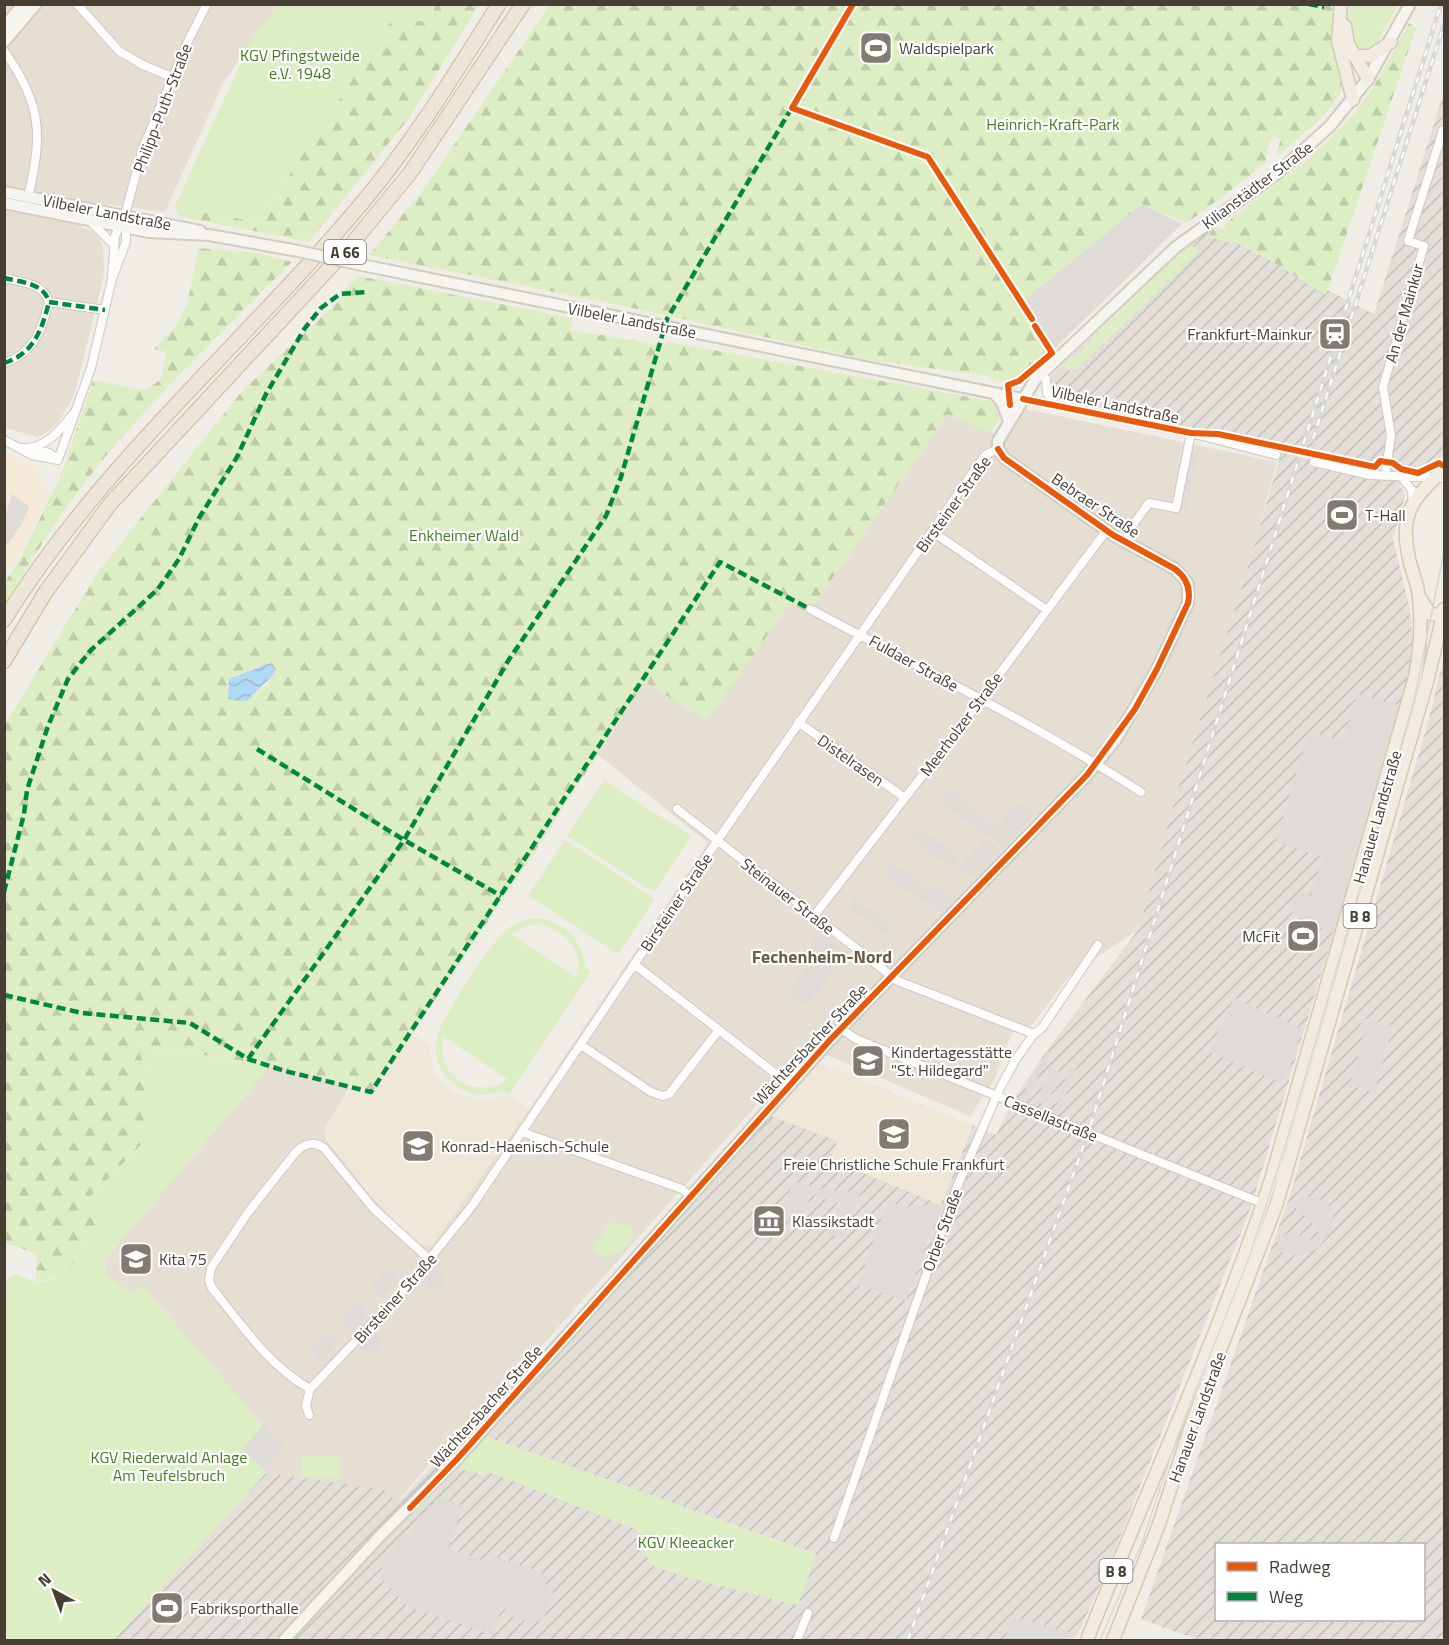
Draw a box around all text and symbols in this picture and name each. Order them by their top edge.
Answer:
sports icon: Waldspielpark [858,30,894,66]
place label: Waldspielpark [899,36,994,60]
street label: Philipp-Puth-Straße [126,40,198,176]
park label: KGV Pfingstweide e.V. 1948 [240,43,360,85]
park label: Heinrich-Kraft-Park [986,112,1120,136]
street label: Kilianstädter Straße [1196,135,1318,235]
street label: Vilbeler Landstraße [41,188,173,236]
road number: A 66 [324,240,366,264]
street label: An der Mainkur [1378,260,1430,366]
street label: Vilbeler Landstraße [566,296,698,344]
station icon: Frankfurt-Mainkur [1317,316,1353,352]
place label: Frankfurt-Mainkur [1187,322,1312,346]
street label: Vilbeler Landstraße [1049,379,1181,429]
street label: Birsteiner Straße [910,451,996,557]
street label: Bebraer Straße [1047,467,1145,543]
sports icon: T-Hall [1324,497,1360,533]
place label: T-Hall [1365,503,1406,527]
park label: Enkheimer Wald [409,523,519,547]
street label: Fuldaer Straße [865,629,963,697]
street label: Meerholzer Straße [914,667,1008,781]
street label: Distelrasen [813,728,889,792]
street label: Hanauer Landstraße [1346,748,1408,886]
street label: Birsteiner Straße [634,848,718,956]
street label: Steinauer Straße [736,852,840,940]
road number: B 8 [1344,904,1376,928]
sports icon: McFit [1285,918,1321,954]
place label: McFit [1242,924,1280,948]
district label: Fechenheim-Nord [752,943,892,970]
street label: Wächtersbacher Straße [747,978,873,1110]
place label: Kindertagesstätte "St. Hildegard" [891,1040,1012,1082]
school or university icon: Kindertagesstätte "St. Hildegard" [850,1043,886,1079]
street label: Cassellastraße [1001,1088,1101,1148]
school or university icon: Freie Christliche Schule Frankfurt [876,1116,912,1152]
school or university icon: Konrad-Haenisch-Schule [400,1128,436,1164]
place label: Konrad-Haenisch-Schule [441,1134,609,1158]
place label: Freie Christliche Schule Frankfurt [783,1152,1005,1176]
street label: Orber Straße [916,1185,968,1275]
museum icon: Klassikstadt [751,1203,787,1239]
place label: Klassikstadt [792,1209,874,1233]
school or university icon: Kita 75 [118,1241,154,1277]
place label: Kita 75 [159,1247,207,1271]
street label: Birsteiner Straße [348,1248,442,1348]
street label: Wächtersbacher Straße [424,1339,548,1473]
street label: Hanauer Landstraße [1162,1348,1232,1486]
park label: KGV Riederwald Anlage Am Teufelsbruch [91,1445,247,1487]
park label: KGV Kleeacker [638,1530,735,1554]
legend [1215,1543,1425,1621]
text: Radweg [1269,1553,1331,1580]
road number: B 8 [1100,1559,1132,1583]
north arrow [24,1561,84,1621]
text: N [32,1567,56,1592]
text: Weg [1269,1583,1303,1610]
sports icon: Fabriksporthalle [149,1590,185,1626]
place label: Fabriksporthalle [190,1596,299,1620]

